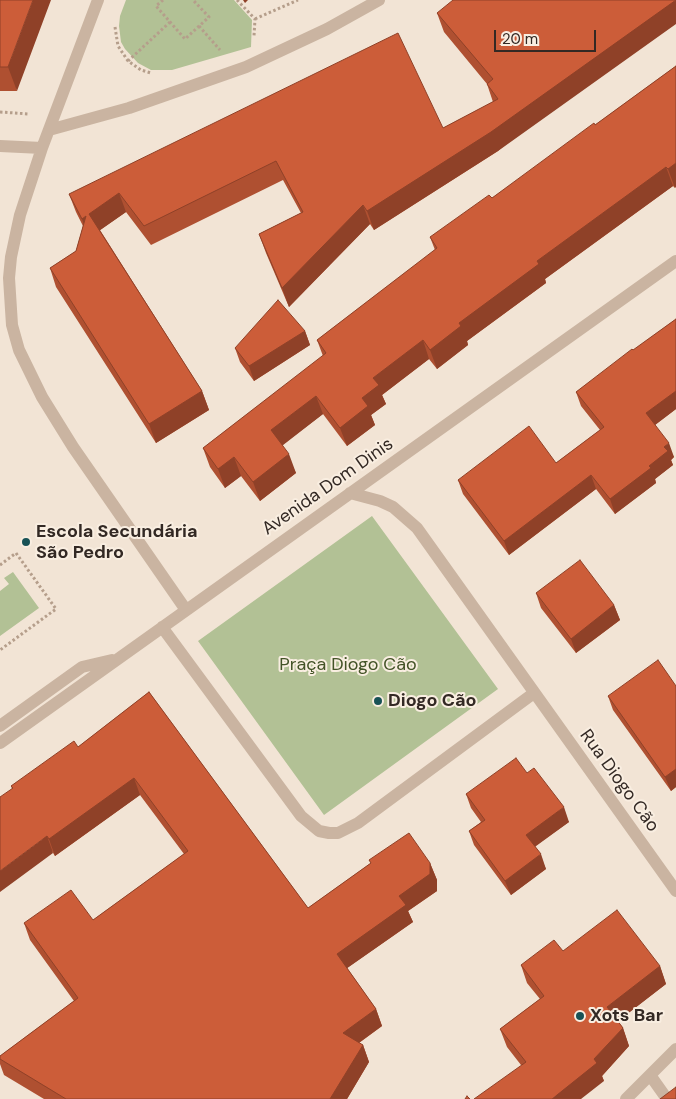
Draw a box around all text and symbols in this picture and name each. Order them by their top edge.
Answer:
scale bar [496,20,598,52]
text: 20 m [502,29,538,49]
street label: Avenida Dom Dinis [258,434,398,540]
place label: Escola Secundária São Pedro [36,521,198,564]
marker: Escola Secundária São Pedro [20,536,32,548]
park label: Praça Diogo Cão [279,654,417,676]
place label: Diogo Cão [388,690,476,712]
marker: Diogo Cão [372,695,384,707]
street label: Rua Diogo Cão [575,726,663,836]
place label: Xots Bar [590,1005,663,1027]
marker: Xots Bar [574,1010,586,1022]

